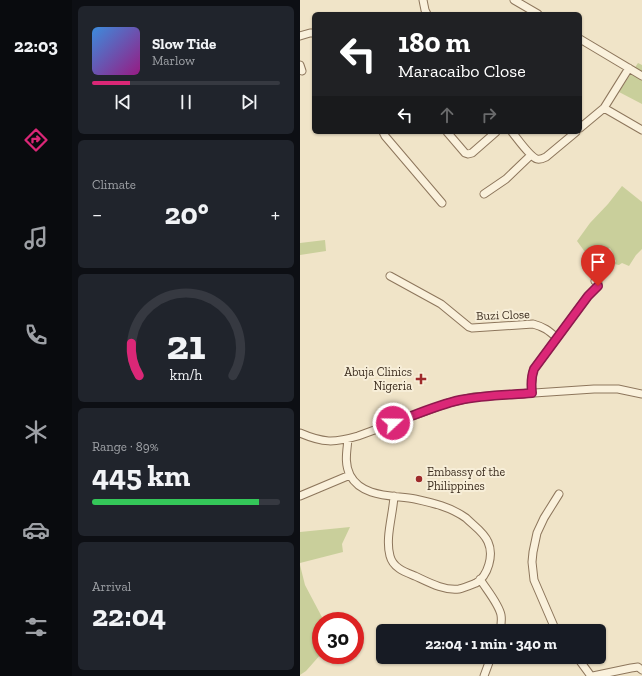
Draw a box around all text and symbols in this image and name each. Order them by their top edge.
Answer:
text: 180 m [398,26,470,59]
icon: left [332,28,384,80]
text: 22:03 [14,35,58,57]
text: Slow Tide [152,35,216,53]
text: Marlow [152,53,195,68]
text: Maracaibo Close [398,60,526,82]
icon: previous [112,91,134,113]
icon: pause [175,91,197,113]
icon: next [238,91,260,113]
icon: left [394,104,416,126]
icon: ahead [436,104,458,126]
icon: right [478,104,500,126]
icon: directions [22,126,50,154]
text: Climate [92,177,136,192]
text: 20° [164,196,209,232]
text: − [92,201,102,228]
text: + [271,201,280,228]
icon: music [22,224,50,252]
pin [581,245,615,286]
icon: arrive [587,251,609,273]
street label: Buzi Close [476,307,530,323]
text: 21 [166,320,206,370]
icon: phone [22,321,50,349]
place label: Abuja Clinics Nigeria [344,365,412,393]
text: km/h [170,367,202,384]
marker: Abuja Clinics Nigeria [415,373,427,385]
position arrow [372,402,414,444]
icon: climate [22,418,50,446]
text: Range · 89% [92,439,159,454]
text: 445 km [92,458,190,494]
place label: Embassy of the Philippines [427,465,506,493]
marker: Embassy of the Philippines [414,474,424,484]
icon: car [22,516,50,544]
text: Arrival [92,579,131,594]
text: 22:04 [92,598,166,634]
speed limit sign: 30 [312,612,364,664]
icon: filters [22,613,50,641]
text: 22:04 · 1 min · 340 m [425,635,557,653]

